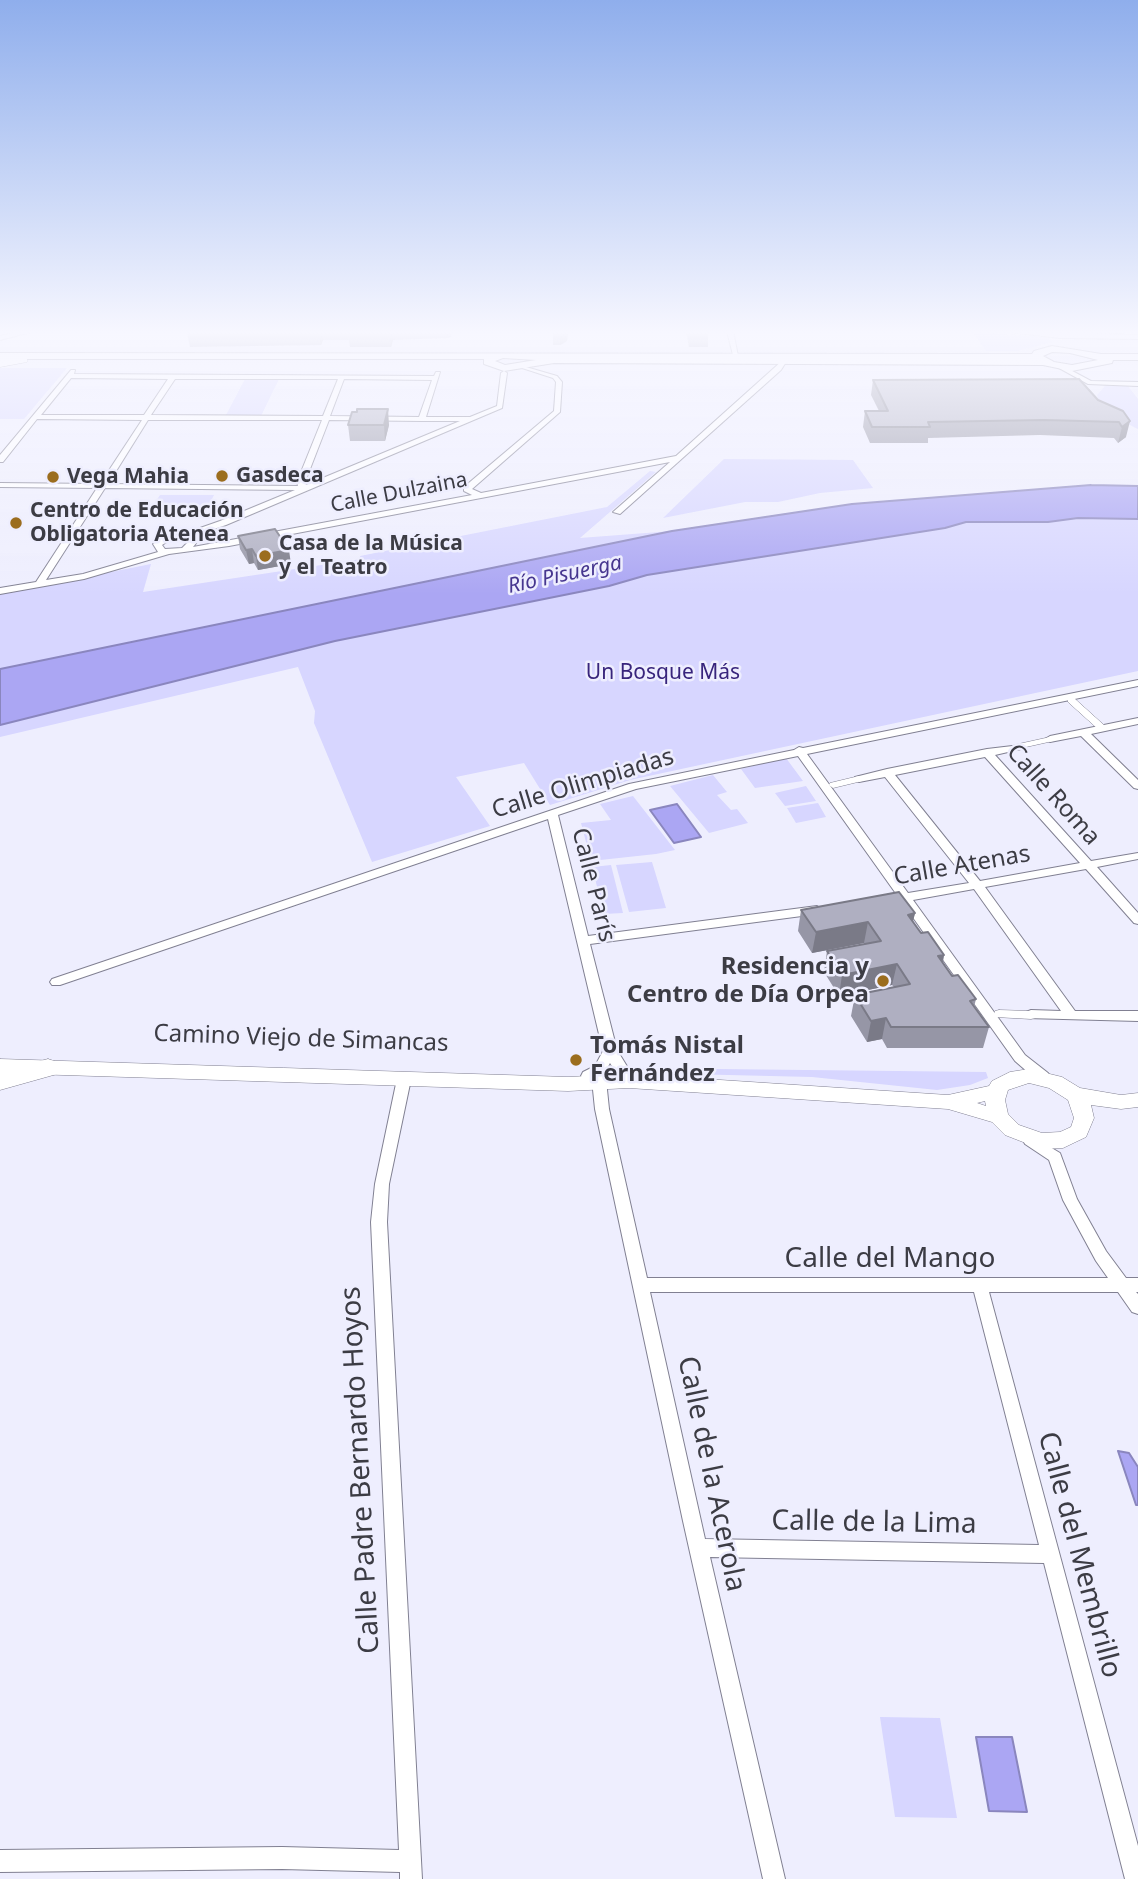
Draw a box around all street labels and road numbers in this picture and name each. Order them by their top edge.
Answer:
street label: Calle Dulzaina [328,467,470,519]
street label: Calle Roma [1000,738,1106,852]
street label: Calle Olimpiadas [489,743,677,825]
street label: Calle París [565,825,621,945]
street label: Calle Atenas [891,840,1033,892]
street label: Camino Viejo de Simancas [153,1019,449,1059]
street label: Calle del Mango [784,1242,996,1276]
street label: Calle Padre Bernardo Hoyos [335,1286,387,1654]
street label: Calle de la Acerola [670,1353,752,1595]
street label: Calle del Membrillo [1030,1428,1128,1682]
street label: Calle de la Lima [771,1504,977,1542]

